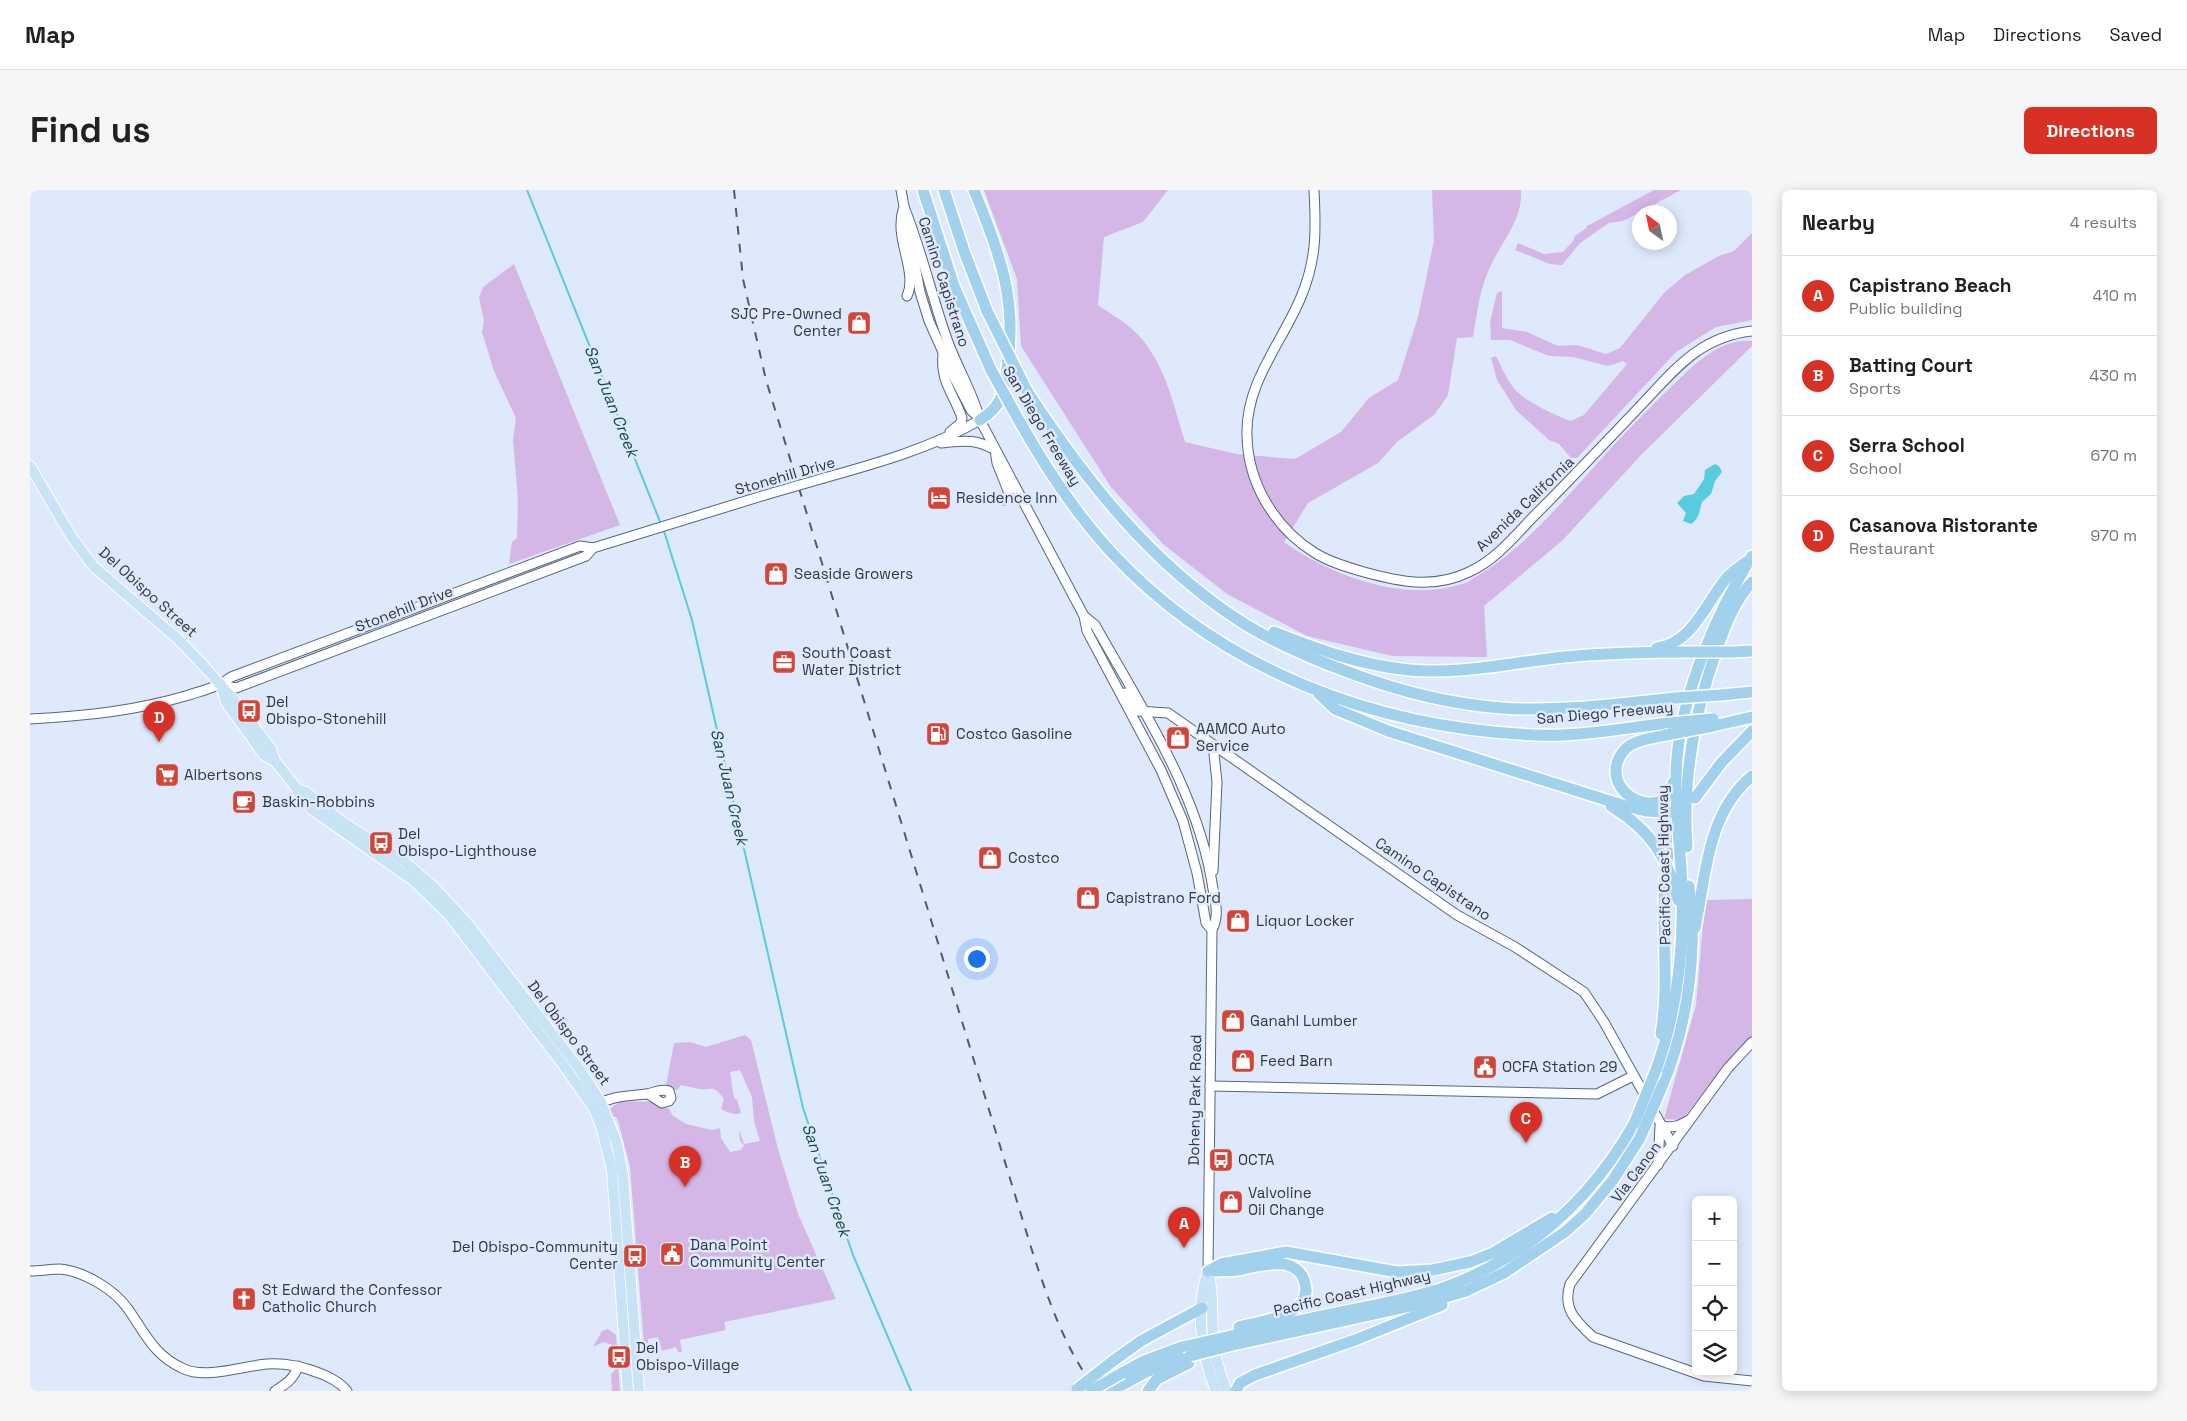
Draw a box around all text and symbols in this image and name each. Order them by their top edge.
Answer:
text: Map [25,19,75,50]
text: Map [1928,23,1965,46]
text: Directions [1993,23,2082,46]
text: Saved [2110,23,2162,46]
button: Directions [2024,107,2157,154]
text: Find us [30,108,151,152]
north arrow [1632,205,1677,250]
text: Nearby [1802,209,1875,236]
text: 4 results [2070,212,2137,233]
street label: Camino Capistrano [914,214,975,349]
text: Capistrano Beach [1849,273,2011,298]
text: A [1813,285,1823,306]
text: 410 m [2093,285,2137,306]
text: Public building [1849,298,1962,319]
place label: SJC Pre-Owned Center [731,304,842,340]
shop icon: SJC Pre-Owned Center [846,310,872,336]
water label: San Juan Creek [580,342,644,462]
text: Batting Court [1849,353,1973,378]
street label: San Diego Freeway [999,362,1086,489]
text: B [1813,365,1823,386]
text: 430 m [2089,365,2137,386]
text: Sports [1849,378,1901,399]
text: Serra School [1849,433,1965,458]
text: C [1813,445,1823,466]
text: 670 m [2090,445,2137,466]
street label: Stonehill Drive [733,452,837,499]
street label: Avenida California [1472,452,1578,555]
text: School [1849,458,1902,479]
hotel icon: Residence Inn [926,485,952,511]
place label: Residence Inn [956,488,1057,507]
text: Casanova Ristorante [1849,513,2038,538]
text: D [1813,525,1823,546]
text: 970 m [2090,525,2137,546]
text: Restaurant [1849,538,1935,559]
street label: Del Obispo Street [95,542,202,641]
shop icon: Seaside Growers [763,561,789,587]
place label: Seaside Growers [794,564,913,583]
street label: Stonehill Drive [352,581,455,636]
place label: South Coast Water District [802,643,901,679]
office icon: South Coast Water District [771,649,797,675]
place label: Del Obispo-Stonehill [266,692,386,728]
street label: San Diego Freeway [1536,697,1674,728]
bus stop icon: Del Obispo-Stonehill [236,698,262,724]
pin: D [143,701,175,742]
place label: AAMCO Auto Service [1196,719,1286,755]
fuel station icon: Costco Gasoline [925,721,951,747]
place label: Costco Gasoline [956,724,1073,743]
shop icon: AAMCO Auto Service [1165,725,1191,751]
water label: San Juan Creek [706,727,754,850]
supermarket icon: Albertsons [154,762,180,788]
place label: Albertsons [184,765,263,784]
street label: Pacific Coast Highway [1653,785,1674,945]
cafe icon: Baskin-Robbins [231,789,257,815]
place label: Baskin-Robbins [262,792,375,811]
place label: Del Obispo-Lighthouse [398,824,537,860]
bus stop icon: Del Obispo-Lighthouse [368,830,394,856]
street label: Camino Capistrano [1372,833,1495,924]
shop icon: Costco [977,845,1003,871]
place label: Costco [1008,848,1060,867]
shop icon: Capistrano Ford [1075,885,1101,911]
place label: Capistrano Ford [1106,888,1221,907]
shop icon: Liquor Locker [1225,908,1251,934]
place label: Liquor Locker [1256,911,1354,930]
your location [964,946,990,972]
street label: Del Obispo Street [524,977,615,1089]
shop icon: Ganahl Lumber [1220,1008,1246,1034]
place label: Ganahl Lumber [1250,1011,1358,1030]
street label: Doheny Park Road [1184,1034,1205,1166]
shop icon: Feed Barn [1230,1048,1256,1074]
place label: Feed Barn [1260,1051,1333,1070]
public building icon: OCFA Station 29 [1472,1054,1498,1080]
place label: OCFA Station 29 [1502,1057,1617,1076]
pin: C [1510,1102,1542,1143]
water label: San Juan Creek [797,1121,857,1242]
street label: Via Canon [1607,1137,1665,1206]
pin: B [669,1146,701,1187]
bus stop icon: OCTA [1208,1147,1234,1173]
place label: OCTA [1238,1150,1275,1169]
place label: Valvoline Oil Change [1248,1183,1325,1219]
shop icon: Valvoline Oil Change [1218,1189,1244,1215]
map controls [1692,1196,1737,1376]
button: + [1692,1196,1737,1241]
pin: A [1168,1207,1200,1248]
place label: Dana Point Community Center [690,1235,826,1271]
place label: Del Obispo-Community Center [452,1237,618,1273]
public building icon: Dana Point Community Center [659,1241,685,1267]
button: − [1692,1241,1737,1286]
bus stop icon: Del Obispo-Community Center [622,1243,648,1269]
street label: Pacific Coast Highway [1272,1265,1432,1320]
place label: St Edward the Confessor Catholic Church [262,1280,442,1316]
church icon: St Edward the Confessor Catholic Church [231,1286,257,1312]
button: locate [1692,1286,1737,1331]
button: layers [1692,1331,1737,1376]
place label: Del Obispo-Village [636,1338,740,1374]
bus stop icon: Del Obispo-Village [606,1344,632,1370]

